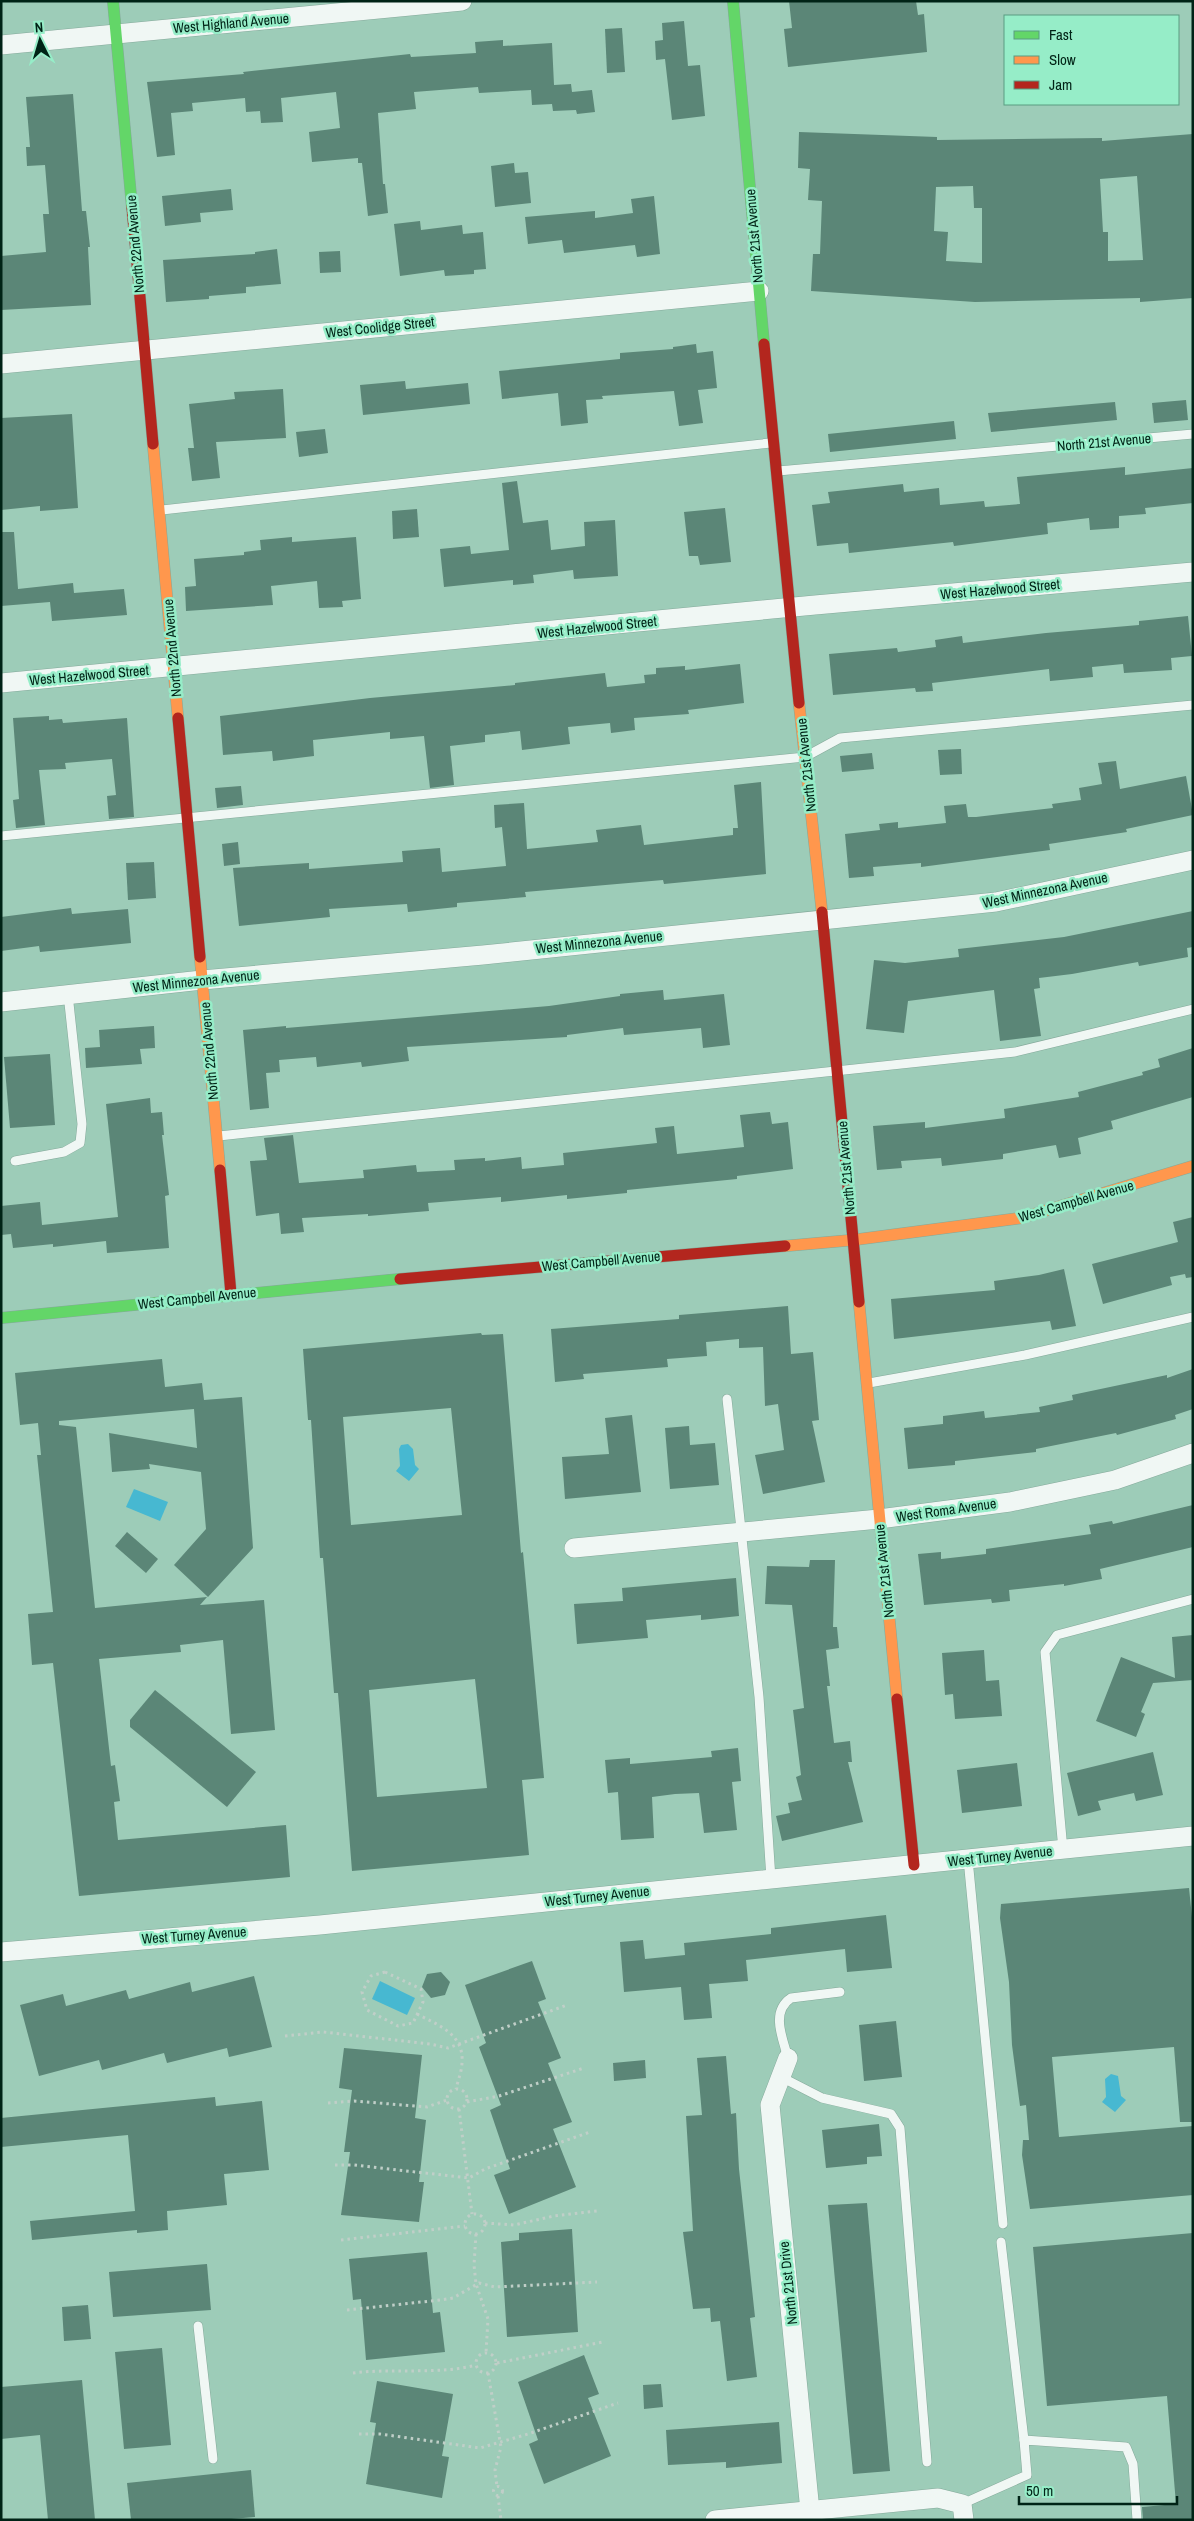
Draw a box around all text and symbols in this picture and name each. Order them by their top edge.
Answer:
street label: West Highland Avenue [172,9,290,37]
north arrow [15,15,65,65]
legend [1004,15,1179,105]
text: N [34,18,44,36]
text: Fast [1049,24,1073,45]
text: Slow [1049,49,1076,70]
text: Jam [1049,74,1072,95]
street label: North 21st Avenue [741,188,767,284]
street label: North 22nd Avenue [122,194,148,294]
street label: West Coolidge Street [325,312,435,342]
street label: North 21st Avenue [1056,429,1152,455]
street label: West Hazelwood Street [940,575,1060,603]
street label: North 22nd Avenue [159,598,185,698]
street label: West Hazelwood Street [537,612,657,642]
street label: West Hazelwood Street [29,661,149,689]
street label: North 21st Avenue [792,717,820,813]
street label: West Minnezona Avenue [981,868,1109,912]
street label: West Minnezona Avenue [535,926,663,958]
street label: West Minnezona Avenue [132,965,260,997]
street label: North 22nd Avenue [196,1001,222,1101]
street label: North 21st Avenue [833,1120,859,1216]
street label: West Campbell Avenue [1016,1176,1136,1226]
street label: West Campbell Avenue [541,1247,661,1275]
street label: West Campbell Avenue [137,1283,257,1313]
street label: West Roma Avenue [895,1494,997,1526]
street label: North 21st Avenue [870,1523,898,1619]
street label: West Turney Avenue [947,1842,1053,1870]
street label: West Turney Avenue [544,1882,650,1910]
street label: West Turney Avenue [141,1922,247,1948]
street label: North 21st Drive [775,2240,801,2326]
scale bar [1019,2474,1176,2506]
text: 50 m [1026,2480,1053,2501]

